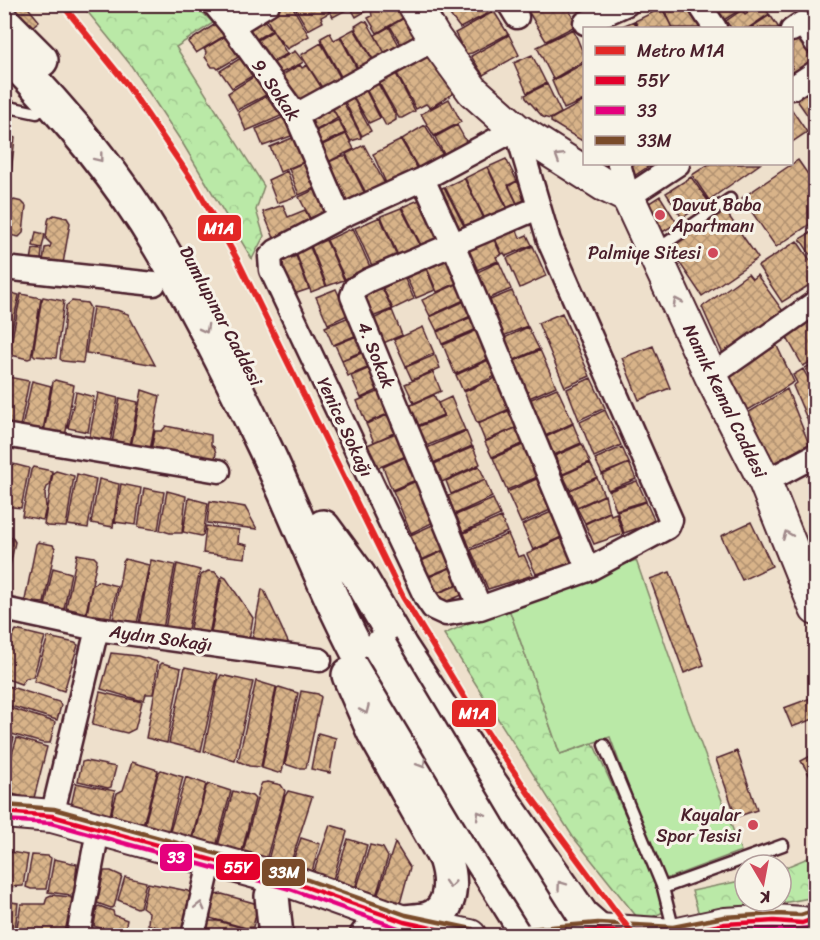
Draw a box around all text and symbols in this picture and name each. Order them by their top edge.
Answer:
legend [583,27,793,165]
text: Metro M1A [637,35,725,67]
street label: 9. Sokak [243,52,309,128]
text: 55Y [637,65,670,97]
text: 33 [637,95,657,127]
text: 33M [637,125,672,157]
one-way arrow [91,151,102,162]
one-way arrow [555,152,565,164]
place label: Davut Baba Apartmanı [671,189,762,242]
marker: Davut Baba Apartmanı [653,208,667,222]
line badge: M1A [197,214,242,242]
text: M1A [203,214,234,243]
place label: Palmiye Sitesi [588,237,702,269]
street label: Dumlupınar Caddesi [170,240,272,393]
marker: Palmiye Sitesi [706,246,720,260]
one-way arrow [672,297,684,308]
street label: 4. Sokak [348,317,404,394]
street label: Namık Kemal Caddesi [674,318,777,485]
one-way arrow [198,322,209,333]
street label: Yenice Sokağı [308,372,382,482]
one-way arrow [781,530,794,541]
street label: Aydın Sokağı [107,615,214,661]
line badge: M1A [451,699,497,728]
text: M1A [458,699,489,728]
one-way arrow [358,704,370,715]
one-way arrow [415,758,427,768]
place label: Kayalar Spor Tesisi [656,799,743,852]
one-way arrow [476,811,488,821]
marker: Kayalar Spor Tesisi [746,818,760,832]
line badge: 33 [159,843,193,872]
text: 33 [166,843,185,872]
line badge: 55Y [215,853,261,881]
text: 55Y [224,853,253,882]
north arrow [733,853,793,913]
line badge: 33M [261,858,306,887]
text: 33M [268,858,300,887]
one-way arrow [443,880,456,889]
one-way arrow [557,881,568,892]
text: K [757,882,774,913]
one-way arrow [193,901,206,911]

